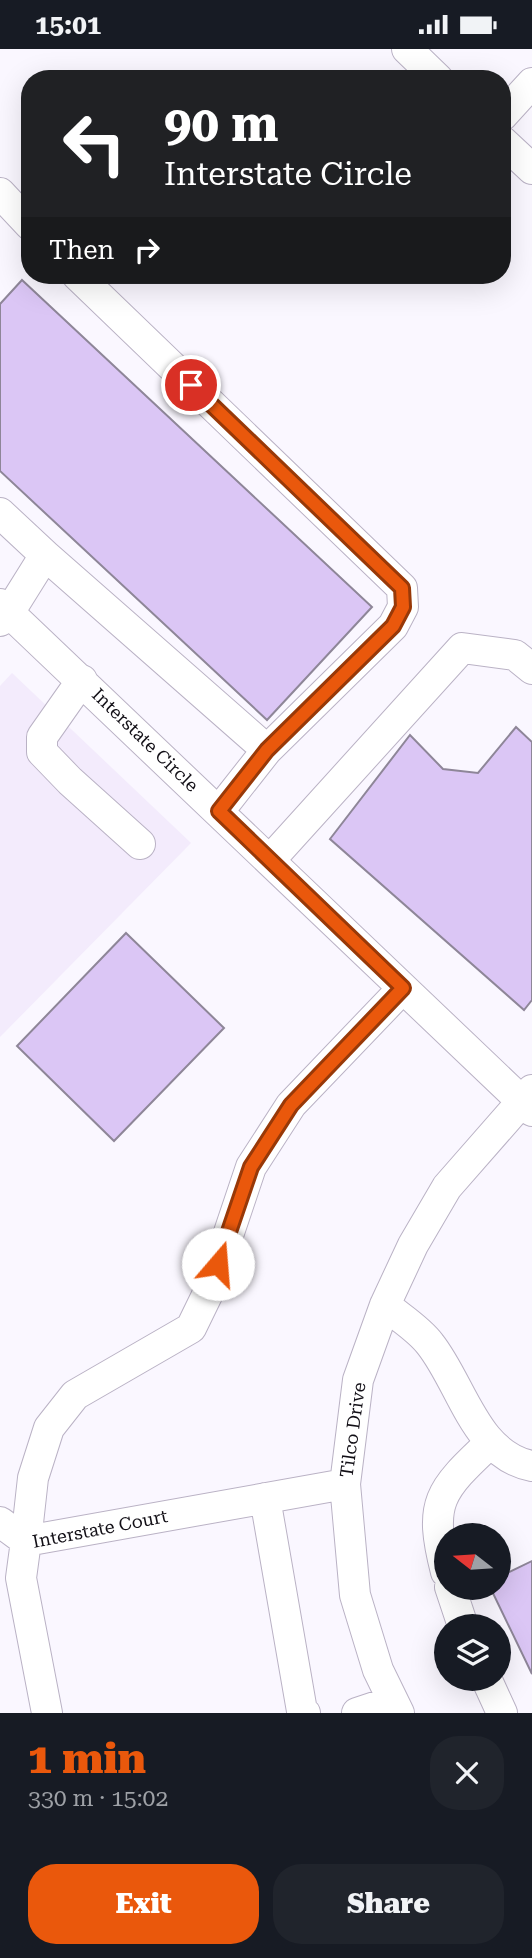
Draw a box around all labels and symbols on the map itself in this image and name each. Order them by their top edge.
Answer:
pin [161,355,221,415]
street label: Interstate Circle [88,684,203,796]
position arrow [181,1227,255,1301]
street label: Tilco Drive [335,1381,370,1479]
street label: Interstate Court [30,1505,170,1552]
north arrow [434,1523,511,1599]

